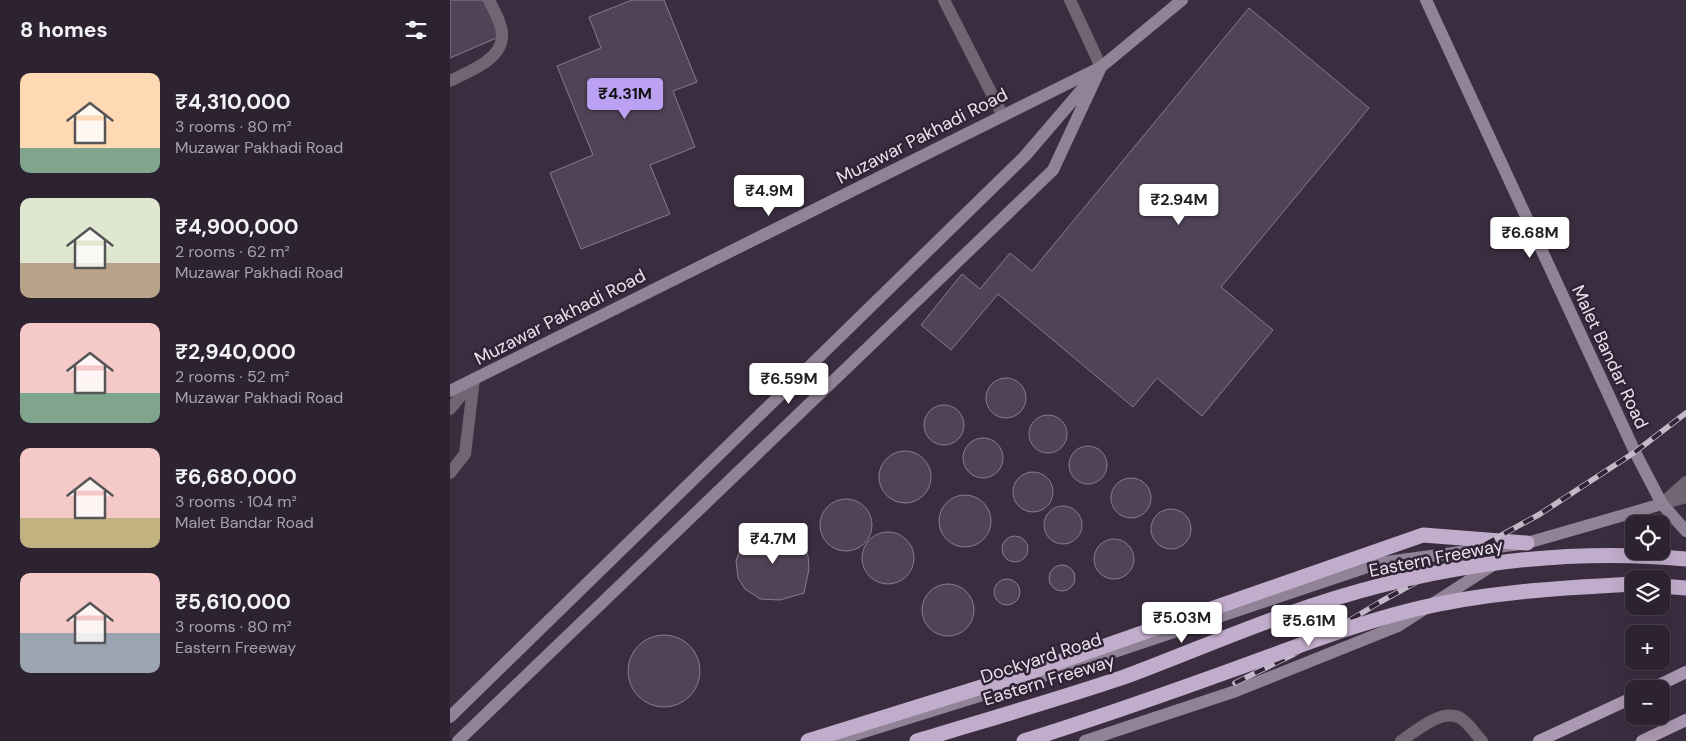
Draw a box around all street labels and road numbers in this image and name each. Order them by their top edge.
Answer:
street label: Muzawar Pakhadi Road [832,82,1012,190]
street label: Muzawar Pakhadi Road [470,263,650,371]
street label: Malet Bandar Road [1566,281,1654,433]
street label: Eastern Freeway [1367,533,1505,583]
street label: Dockyard Road [977,627,1105,689]
street label: Eastern Freeway [980,649,1118,711]

